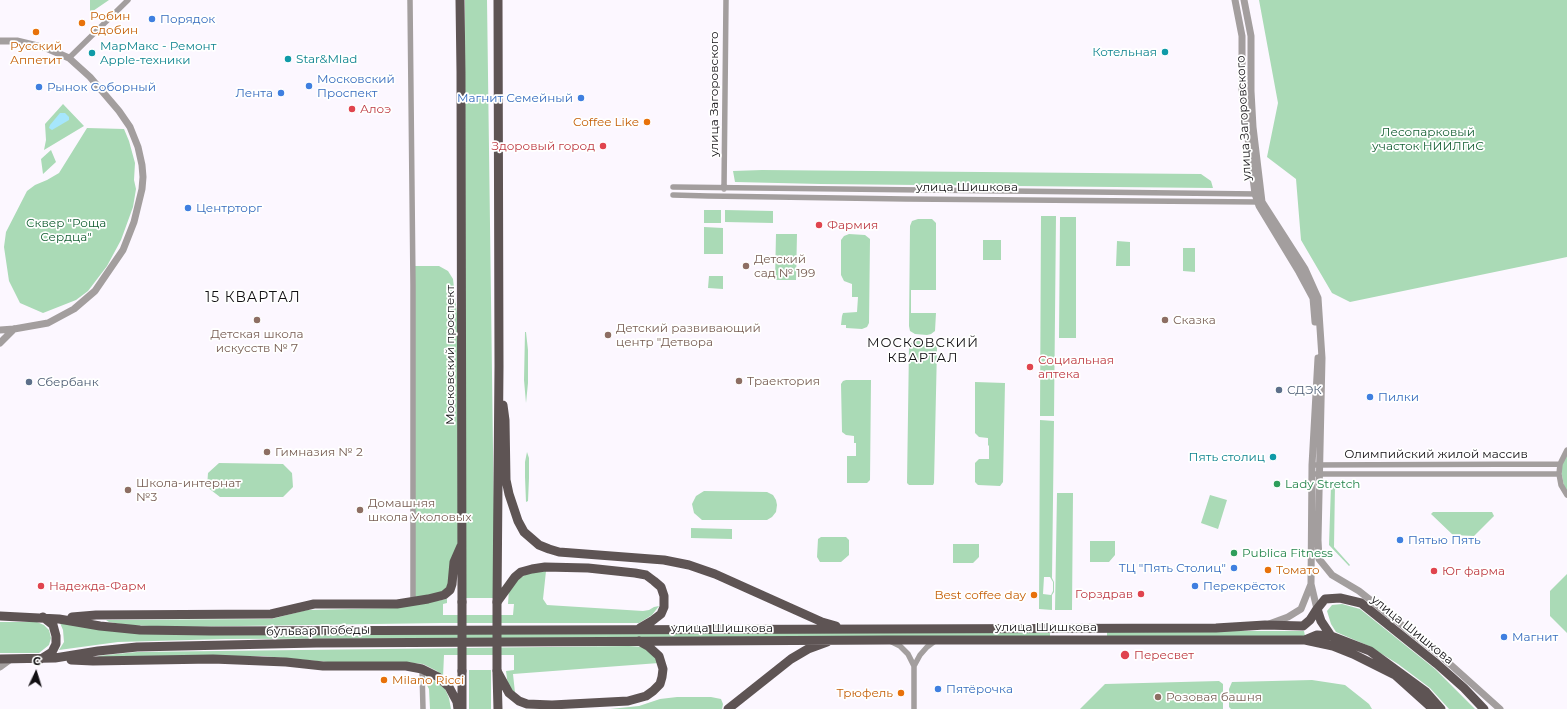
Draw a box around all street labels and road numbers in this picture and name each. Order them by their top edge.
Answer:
street label: улица Загоровского [707,31,721,157]
street label: улица Загоровского [1234,55,1254,181]
street label: улица Шишкова [916,180,1018,194]
street label: Московский проспект [443,285,457,425]
street label: Олимпийский жилой массив [1344,447,1528,461]
street label: улица Шишкова [1368,592,1456,668]
street label: улица Шишкова [995,620,1097,634]
street label: улица Шишкова [671,621,773,635]
street label: бульвар Победы [266,623,370,639]

